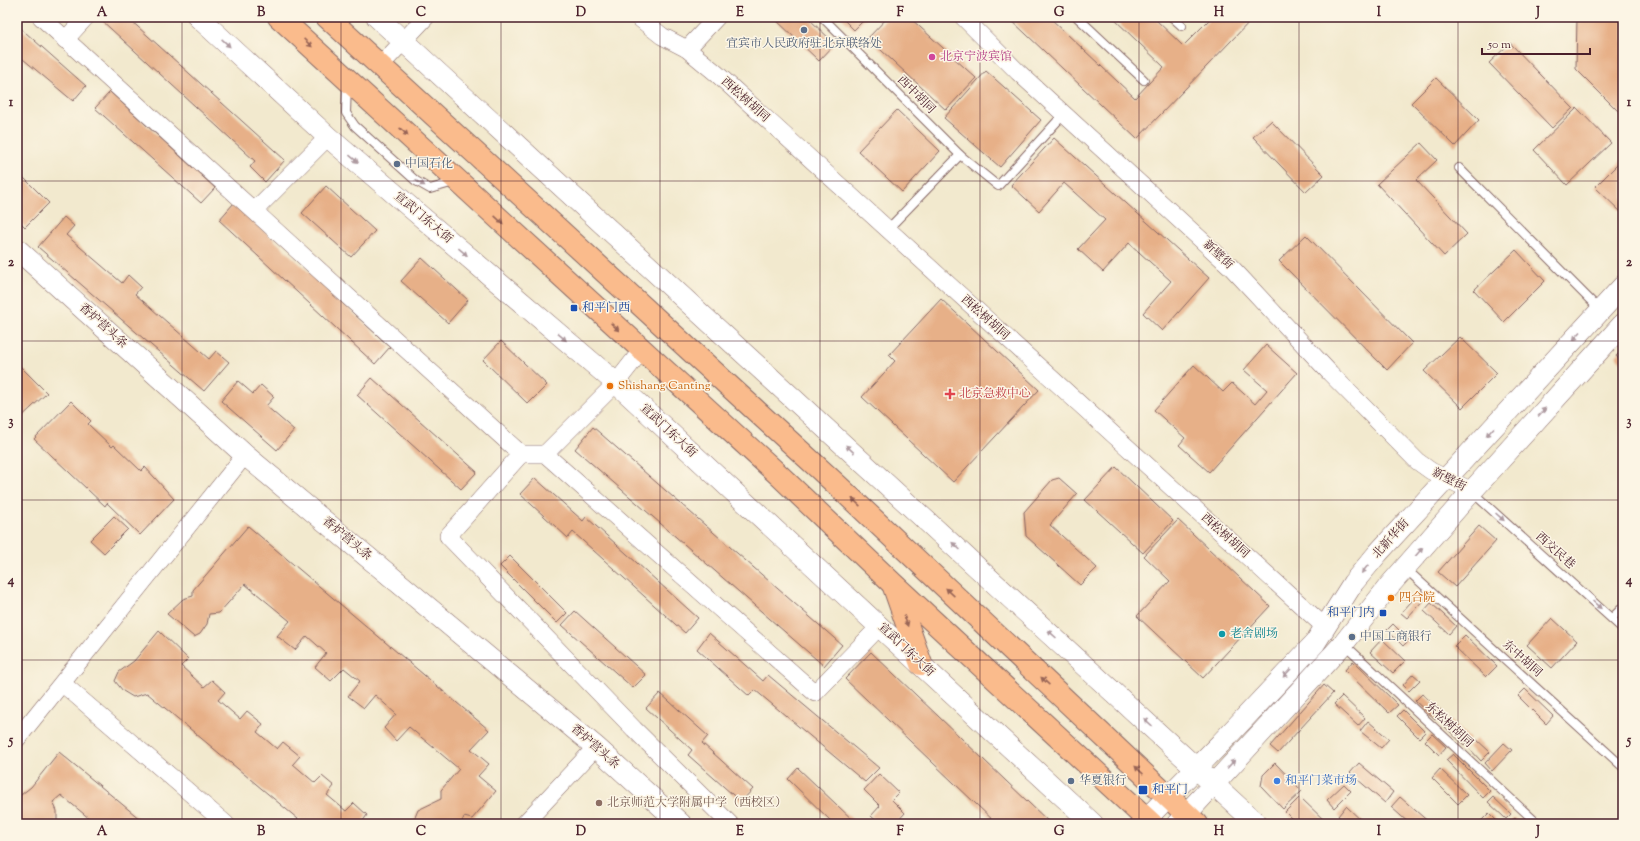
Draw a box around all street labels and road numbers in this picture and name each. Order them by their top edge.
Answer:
street label: 西中胡同 [893,72,939,118]
street label: 西松树胡同 [717,73,773,127]
street label: 宣武门东大街 [390,188,457,249]
street label: 新壁街 [1199,236,1238,275]
street label: 西松树胡同 [957,291,1013,345]
street label: 香炉营头条 [75,299,131,353]
street label: 宣武门东大街 [636,400,701,463]
street label: 新壁街 [1429,464,1470,497]
street label: 西松树胡同 [1197,509,1253,563]
street label: 香炉营头条 [318,513,376,565]
street label: 北新华街 [1368,514,1414,563]
street label: 西交民巷 [1531,528,1579,574]
street label: 宣武门东大街 [874,619,939,682]
street label: 东中胡同 [1498,636,1546,682]
street label: 东松树胡同 [1421,698,1477,752]
street label: 香炉营头条 [566,721,624,773]

